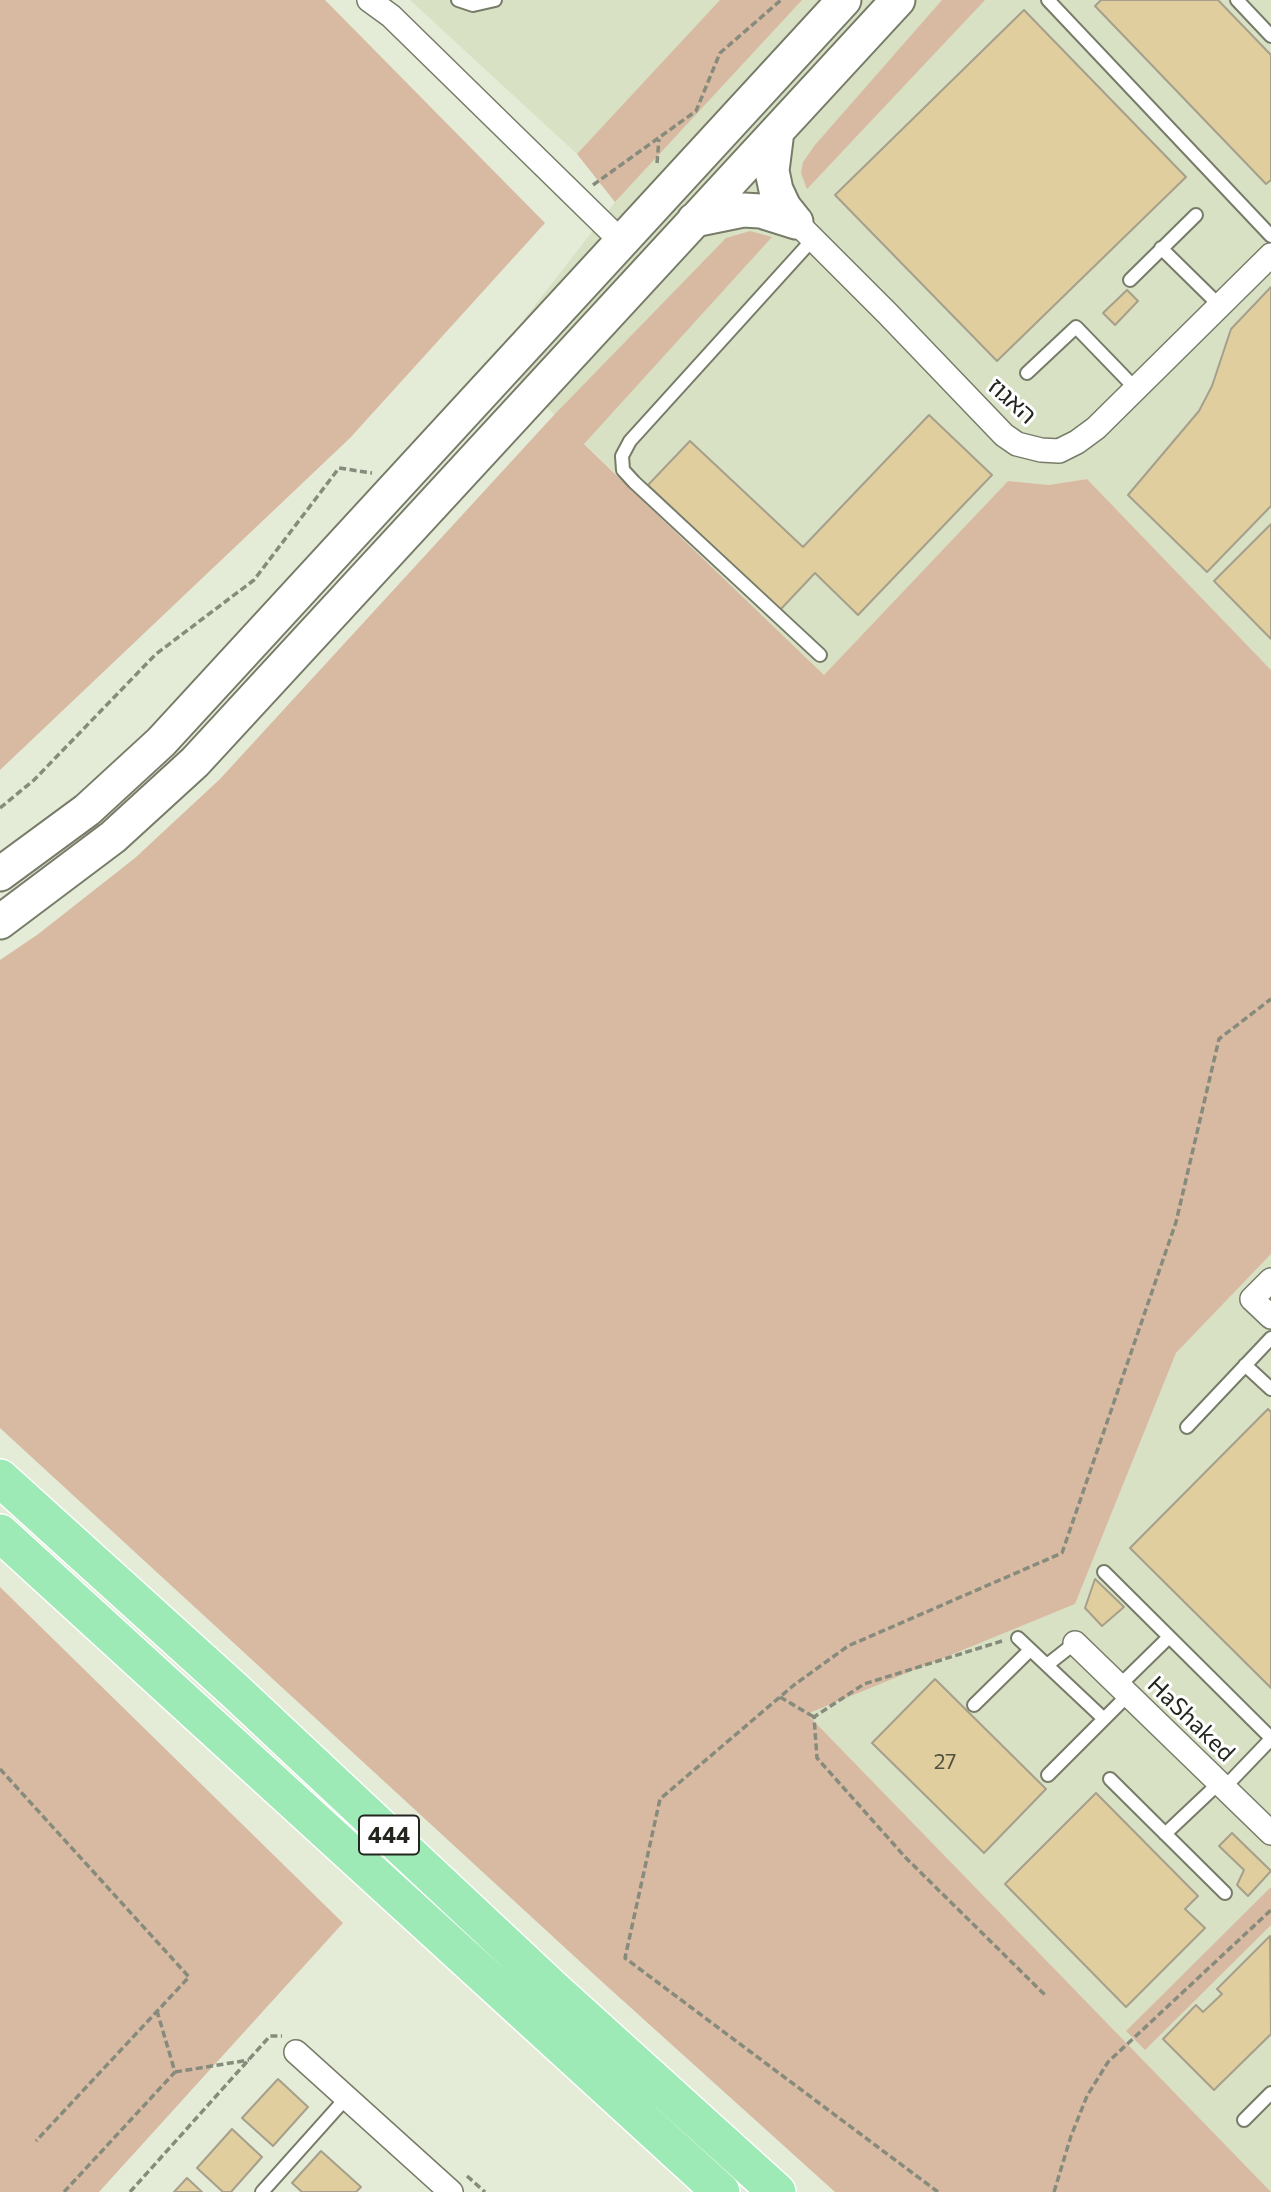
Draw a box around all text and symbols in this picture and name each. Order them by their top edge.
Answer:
street label: האגוז [982,372,1042,430]
street label: HaShaked [1141,1670,1241,1768]
house number: 27 [934,1749,956,1775]
road number: 444 [359,1816,419,1854]

